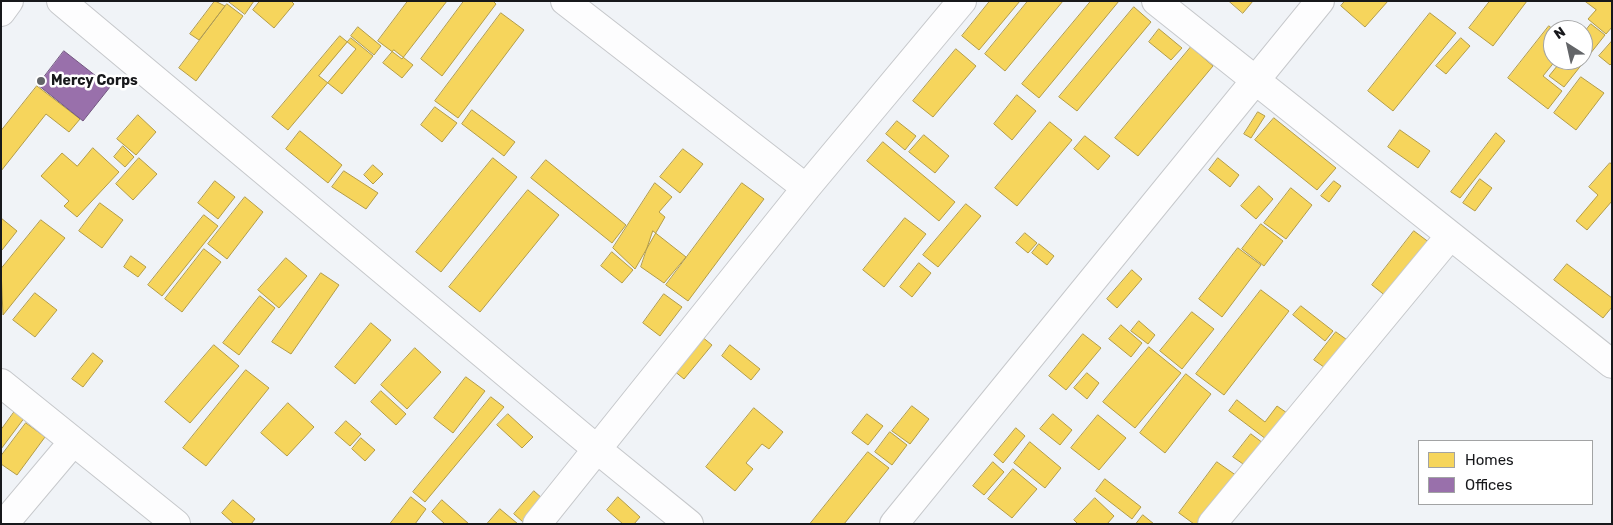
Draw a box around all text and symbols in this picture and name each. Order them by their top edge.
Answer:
north arrow [1543,20,1593,70]
text: N [1551,23,1569,43]
place label: Mercy Corps [51,73,138,89]
marker: Mercy Corps [35,75,47,87]
legend [1418,440,1593,505]
text: Homes [1465,451,1514,469]
text: Offices [1465,476,1512,494]

